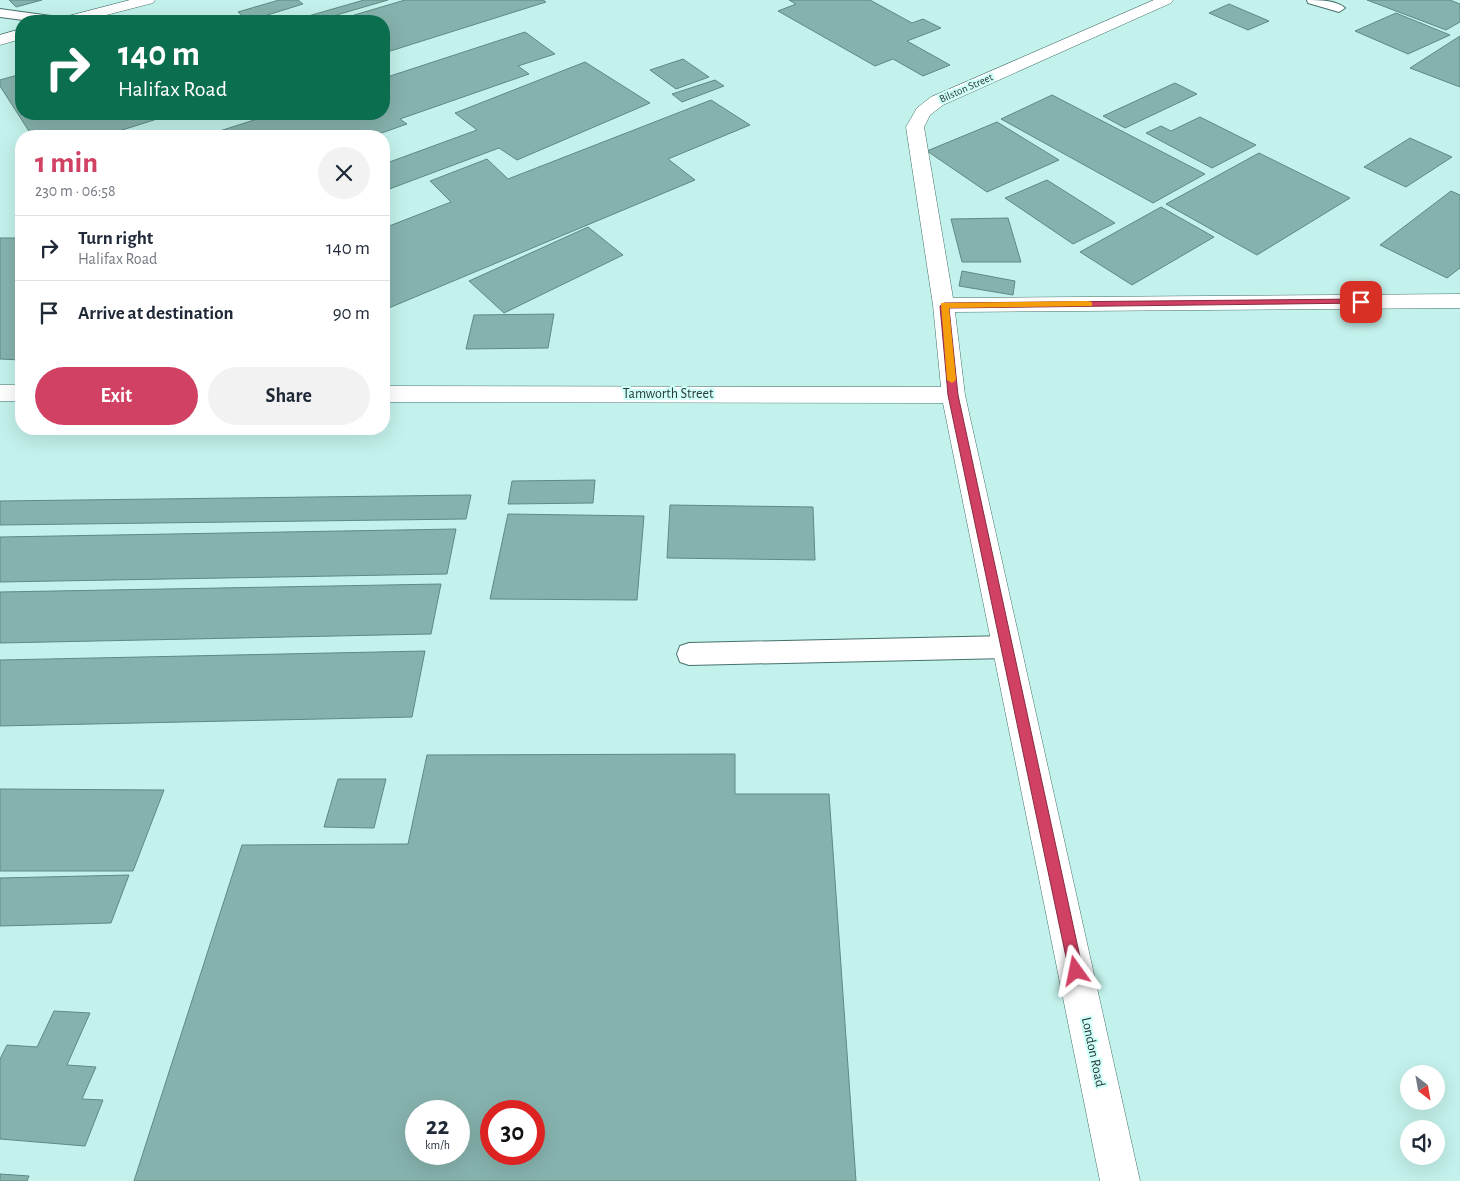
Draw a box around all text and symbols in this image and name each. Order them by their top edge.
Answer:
icon: right [35,35,100,100]
text: 140 m [118,37,200,72]
street label: Bilston Street [938,71,995,105]
text: Halifax Road [118,78,227,100]
button: close [318,147,370,199]
text: 1 min [35,148,98,178]
text: 230 m · 06:58 [35,183,116,199]
text: Turn right [78,229,153,248]
icon: right [35,234,63,262]
text: 140 m [326,239,370,258]
text: Halifax Road [78,251,157,267]
pin [1340,281,1382,323]
icon: arrive [1347,288,1375,316]
icon: arrive [35,299,63,327]
text: Arrive at destination [78,304,234,323]
text: 90 m [333,304,370,323]
button: Exit [35,367,198,425]
button: Share [208,367,370,425]
street label: Tamworth Street [623,387,714,401]
position arrow [1049,944,1101,996]
street label: London Road [1079,1016,1107,1088]
north arrow [1400,1065,1445,1110]
map controls [1400,1065,1445,1165]
speed limit sign: 30 [480,1100,545,1165]
text: 22 [426,1114,449,1139]
button: sound [1400,1120,1445,1165]
text: km/h [425,1139,450,1151]

